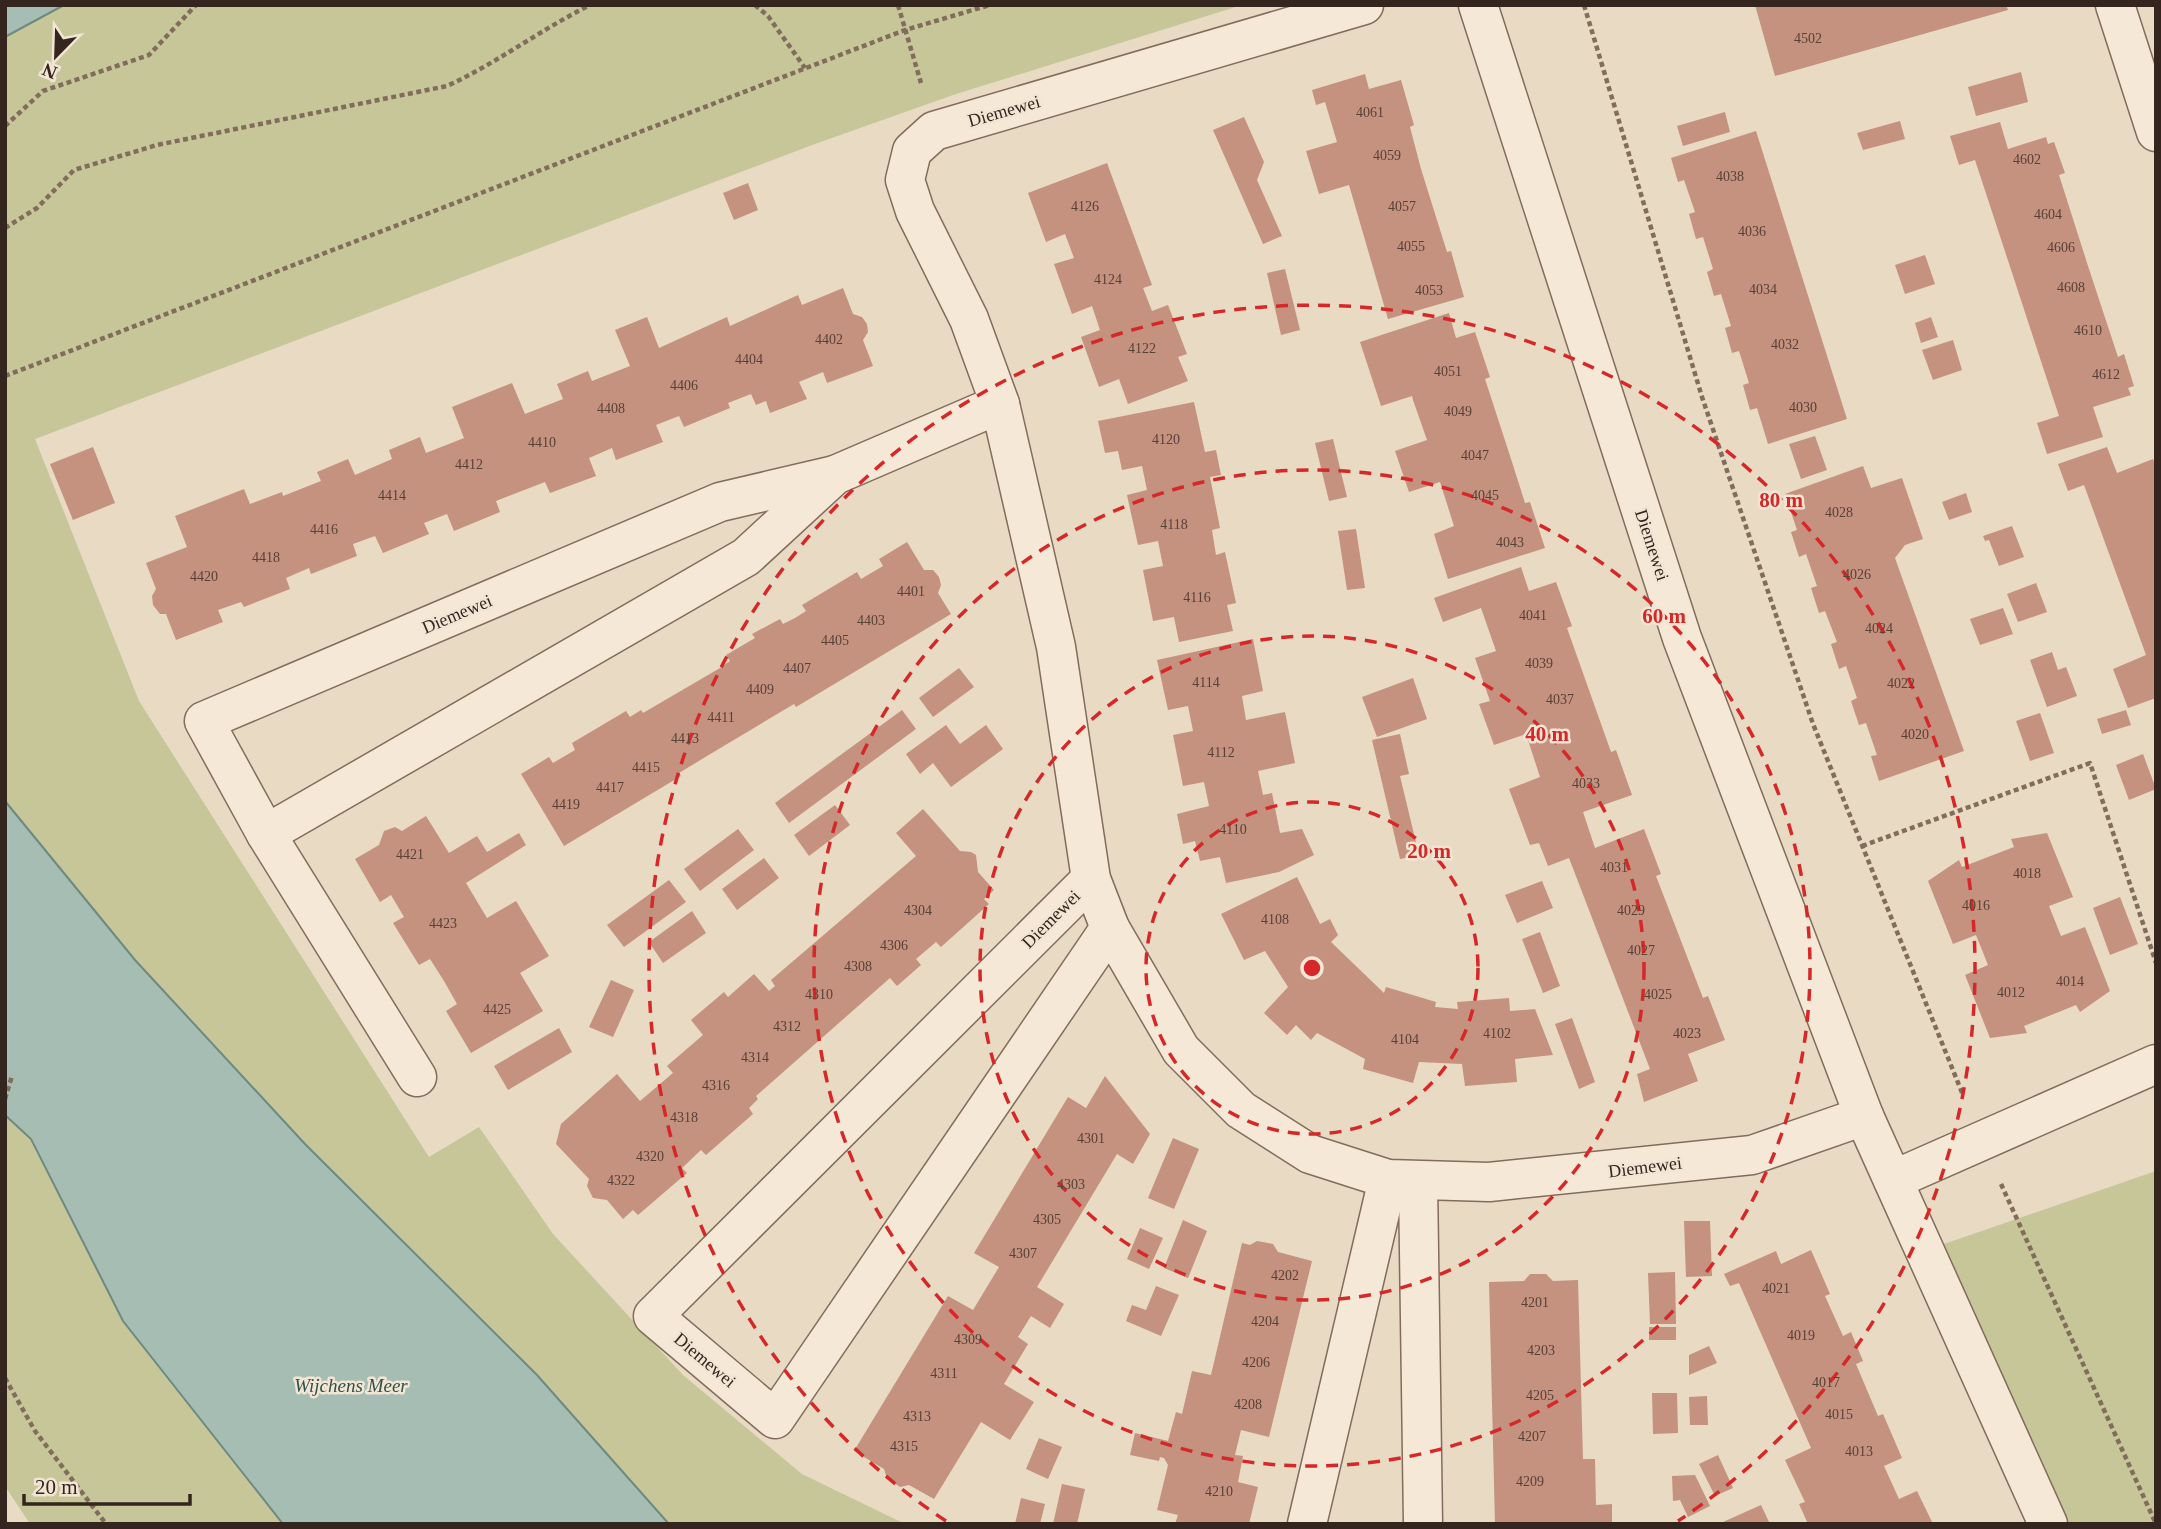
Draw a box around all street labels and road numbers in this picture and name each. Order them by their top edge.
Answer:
street label: Diemewei [966,91,1042,131]
street label: Diemewei [1631,507,1673,583]
street label: Diemewei [419,590,495,638]
street label: Diemewei [1018,886,1084,952]
street label: Diemewei [1607,1153,1683,1181]
street label: Diemewei [670,1329,740,1391]

